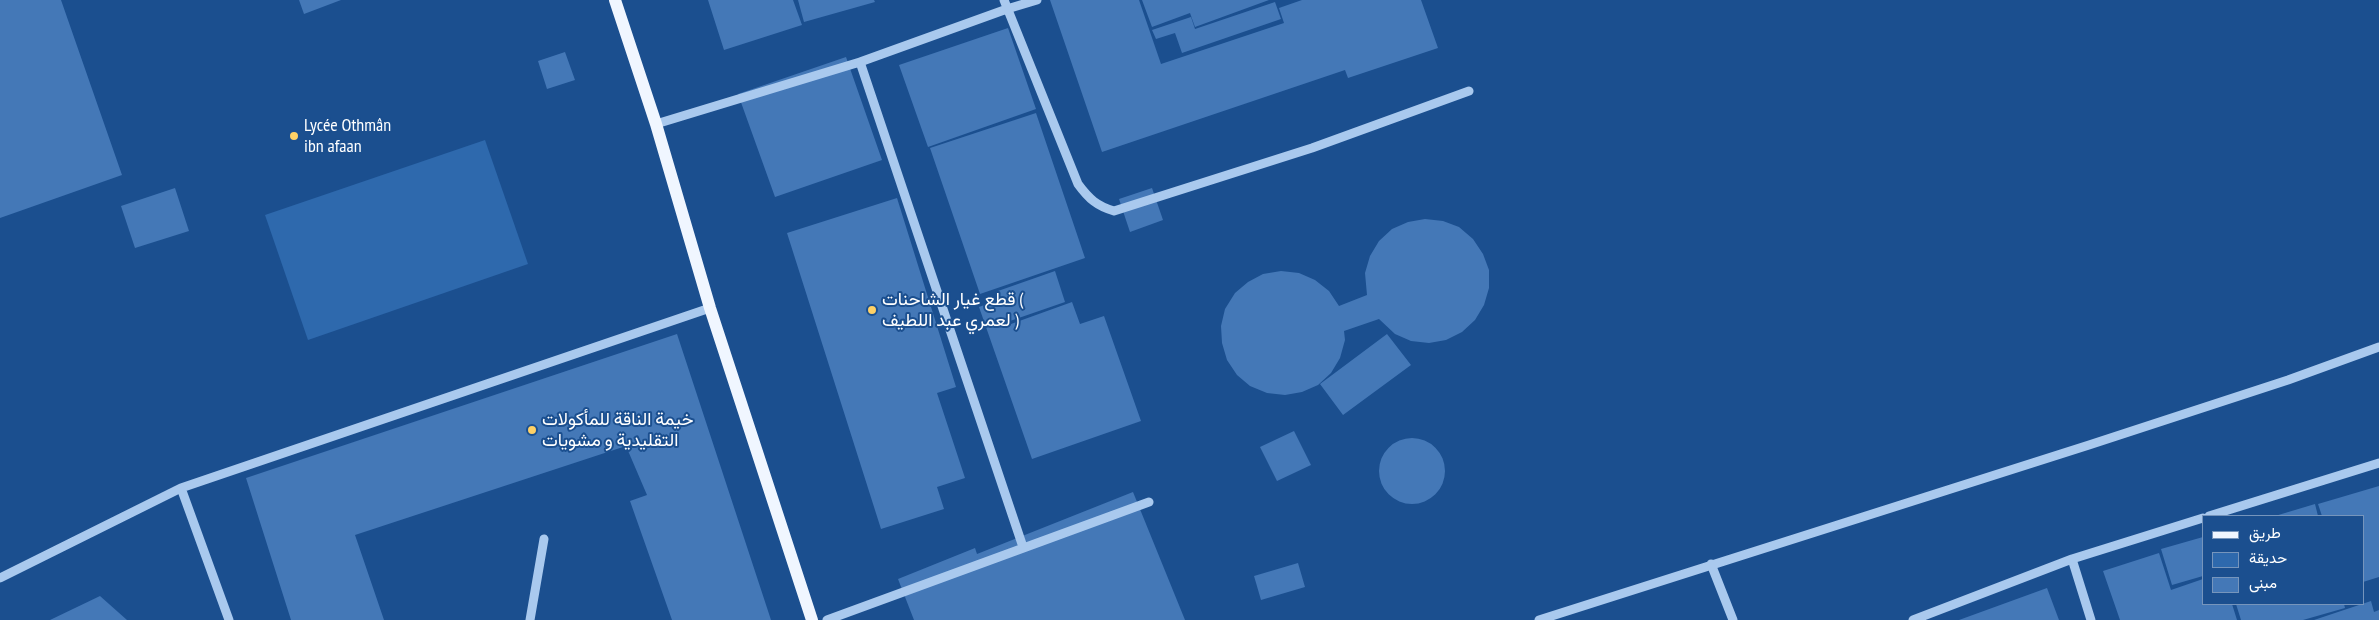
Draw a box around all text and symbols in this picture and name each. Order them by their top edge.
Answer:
place label: Lycée Othmân ibn afaan [304,115,391,158]
marker: Lycée Othmân ibn afaan [288,130,300,142]
place label: قطع غيار الشاحنات ( لعمري عبد اللطيف ) [882,289,1023,332]
marker: قطع غيار الشاحنات ( لعمري عبد اللطيف ) [866,304,878,316]
place label: خيمة الناقة للمأكولات التقليدية و مشويات [542,409,693,452]
marker: خيمة الناقة للمأكولات التقليدية و مشويات [526,424,538,436]
legend [2202,515,2364,605]
text: طريق [2249,523,2281,542]
text: حديقة [2249,548,2287,567]
text: مبنى [2249,573,2277,592]

